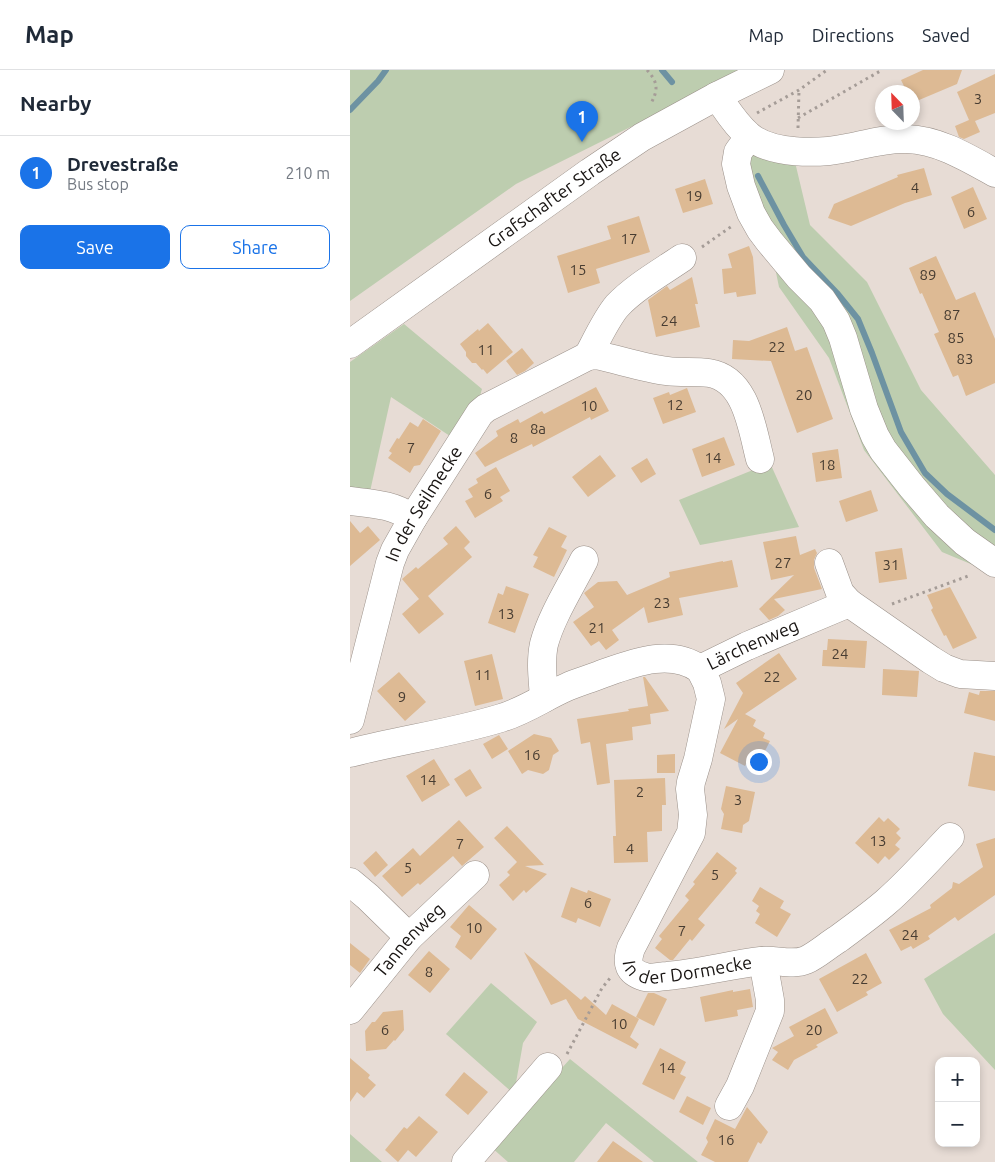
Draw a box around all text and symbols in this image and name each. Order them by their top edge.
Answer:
text: Map [25,21,74,48]
text: Map [748,25,784,45]
text: Directions [812,25,894,45]
text: Saved [922,25,970,45]
north arrow [875,85,920,130]
house number: 3 [974,90,982,107]
text: Nearby [20,91,91,115]
pin: 1 [566,101,598,142]
street label: Grafschafter Straße [483,143,624,251]
text: Drevestraße [67,153,179,175]
text: 1 [31,164,41,182]
text: 210 m [285,164,330,182]
text: Bus stop [67,175,129,193]
house number: 4 [911,179,919,196]
house number: 19 [686,187,702,204]
house number: 6 [967,203,975,220]
button: Save [20,225,170,269]
button: Share [180,225,330,269]
house number: 17 [621,230,637,247]
house number: 15 [570,261,586,278]
house number: 89 [920,266,936,283]
house number: 87 [944,306,960,323]
house number: 24 [661,312,677,329]
house number: 85 [948,329,964,346]
house number: 22 [769,338,785,355]
house number: 11 [478,341,494,358]
house number: 83 [957,350,973,367]
house number: 20 [796,386,812,403]
house number: 12 [667,396,683,413]
house number: 10 [581,397,597,414]
house number: 8a [530,420,546,437]
house number: 8 [510,429,518,446]
house number: 7 [407,439,415,456]
street label: In der Seilmecke [381,442,465,564]
house number: 14 [705,449,721,466]
house number: 18 [819,456,835,473]
house number: 6 [484,485,492,502]
house number: 27 [775,554,791,571]
house number: 31 [883,556,899,573]
house number: 23 [654,594,670,611]
house number: 13 [498,605,514,622]
street label: Lärchenweg [703,614,801,673]
house number: 21 [589,619,605,636]
house number: 24 [832,645,848,662]
house number: 11 [475,666,491,683]
house number: 22 [764,668,780,685]
house number: 9 [398,688,406,705]
house number: 16 [524,746,540,763]
your location [746,749,772,775]
house number: 14 [420,771,436,788]
house number: 2 [636,783,644,800]
house number: 3 [734,791,742,808]
house number: 13 [870,832,886,849]
house number: 7 [456,835,464,852]
house number: 4 [626,840,634,857]
house number: 5 [404,859,412,876]
house number: 5 [711,866,719,883]
house number: 6 [584,894,592,911]
street label: Tannenweg [370,898,448,981]
house number: 10 [466,919,482,936]
house number: 7 [678,922,686,939]
house number: 24 [902,926,918,943]
street label: In der Dormecke [620,951,753,987]
house number: 8 [425,963,433,980]
house number: 22 [852,970,868,987]
house number: 10 [611,1015,627,1032]
house number: 6 [381,1021,389,1038]
house number: 20 [806,1021,822,1038]
map controls [935,1057,980,1147]
button: + [935,1057,980,1102]
house number: 14 [659,1059,675,1076]
button: − [935,1102,980,1147]
house number: 16 [718,1131,734,1148]

